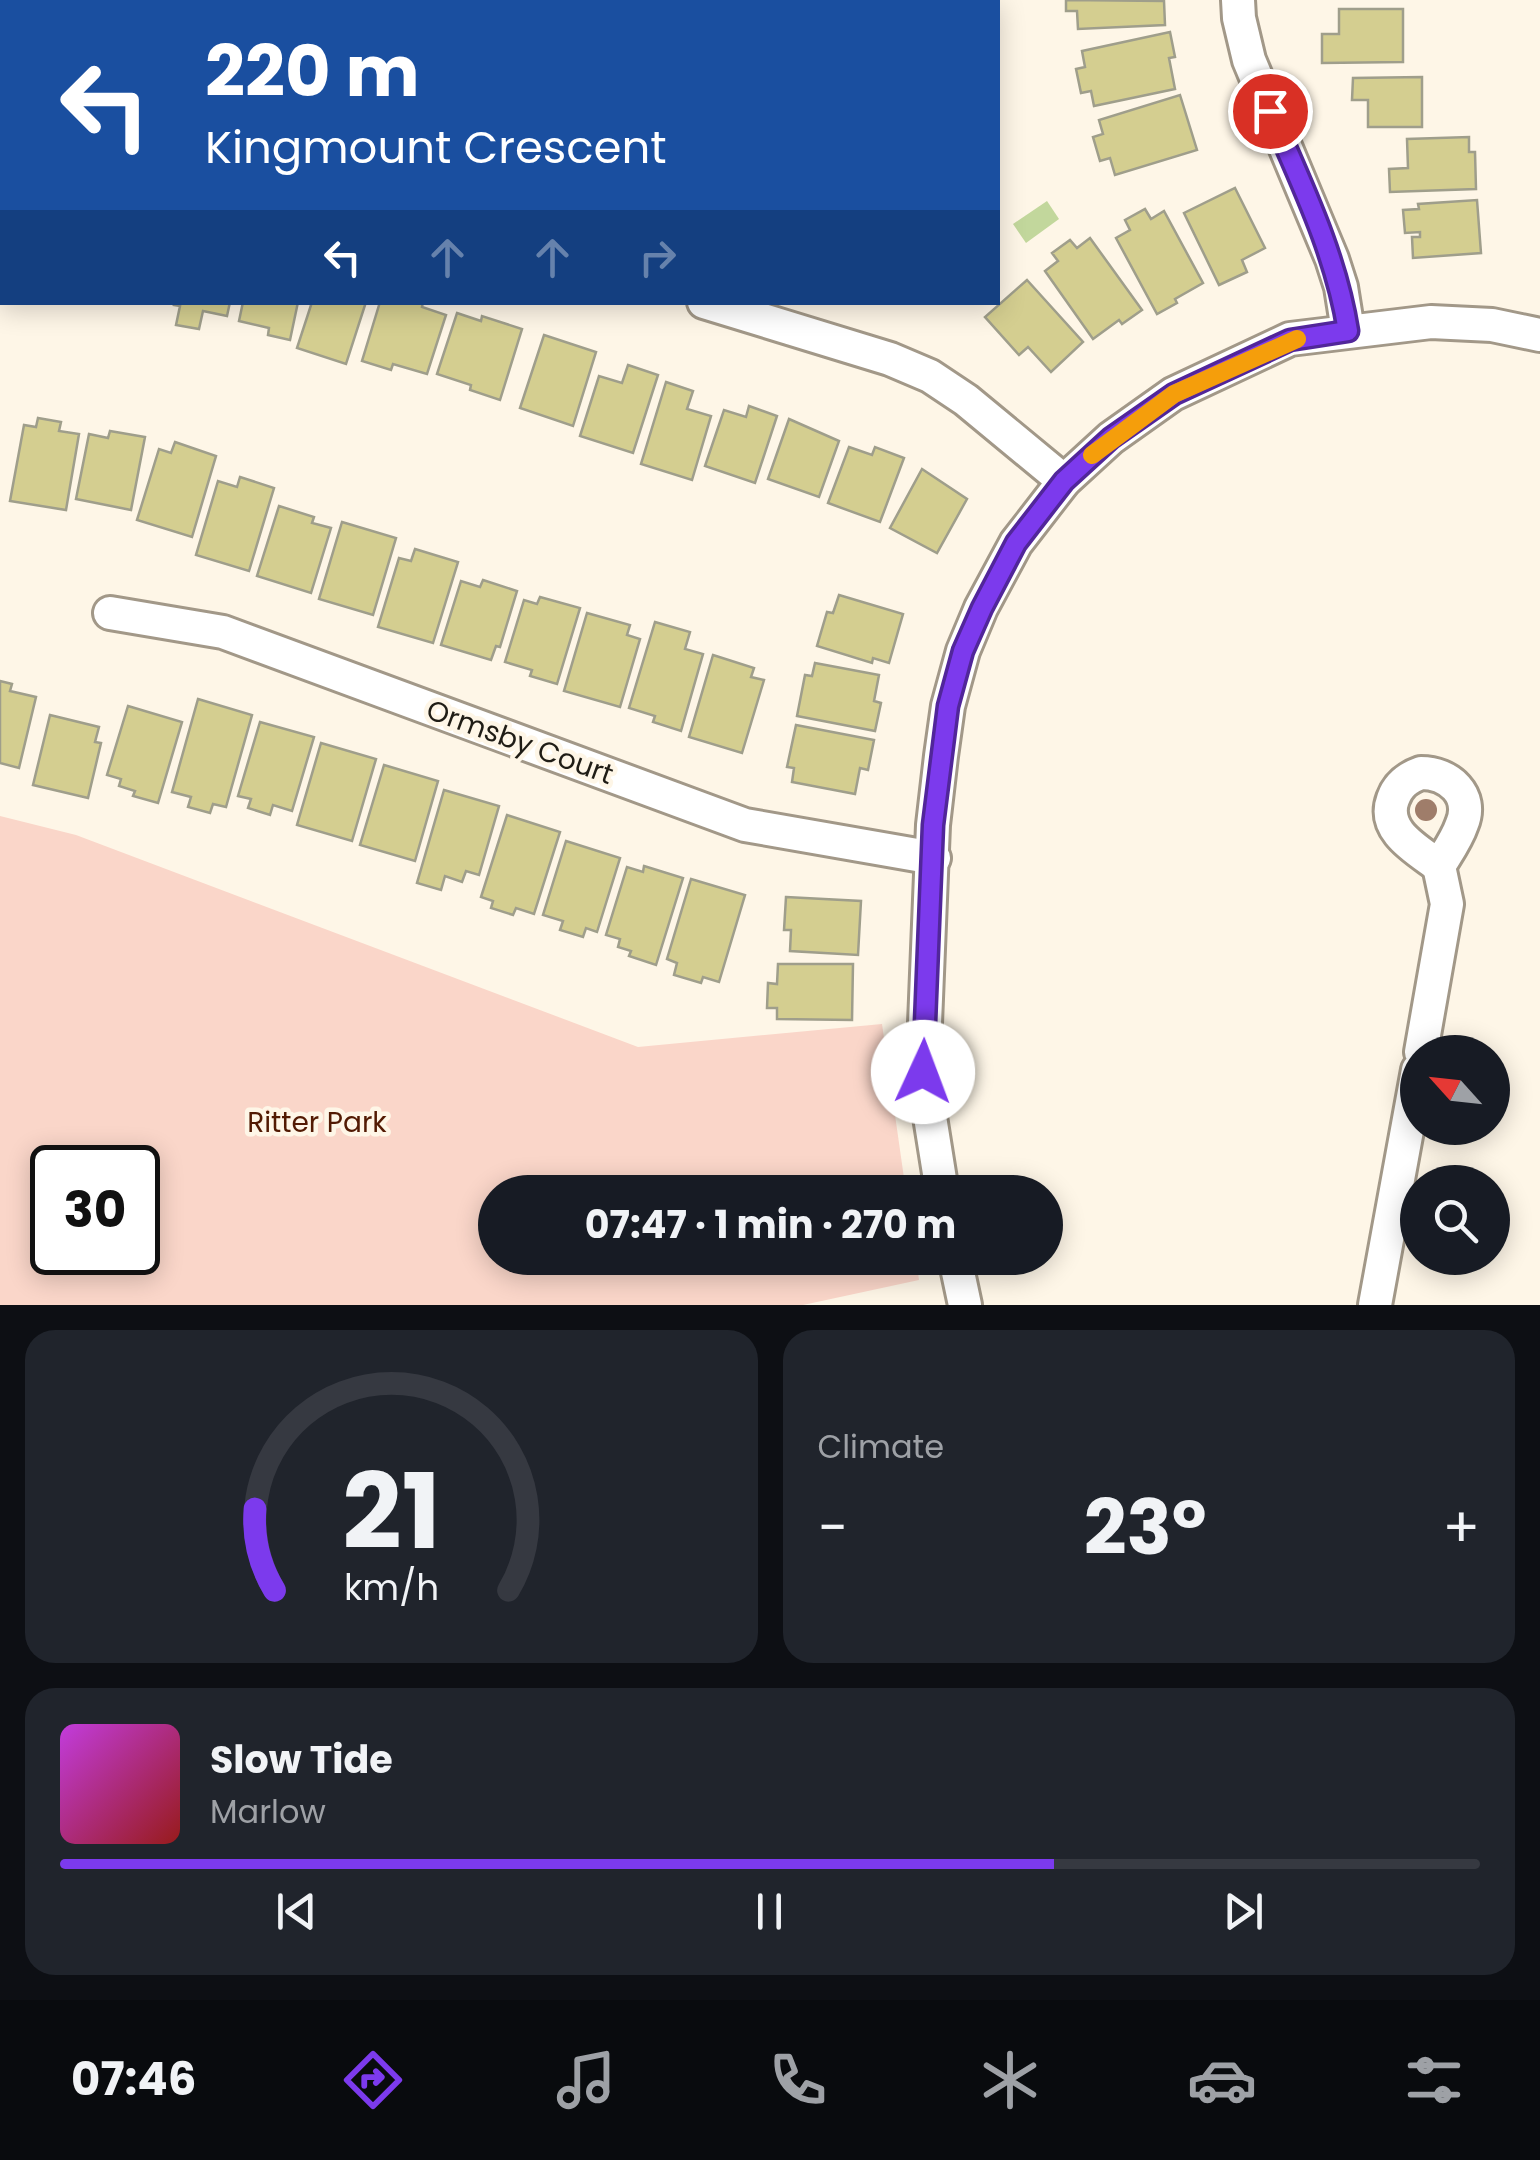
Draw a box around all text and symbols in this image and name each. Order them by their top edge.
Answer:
text: 220 m [205,22,420,121]
icon: left [40,40,170,170]
pin [1228,69,1313,154]
icon: arrive [1243,84,1298,139]
text: Kingmount Crescent [205,116,667,179]
icon: left [315,230,370,285]
icon: ahead [420,230,475,285]
icon: ahead [525,230,580,285]
icon: right [630,230,685,285]
street label: Ormsby Court [421,690,619,794]
position arrow [871,1020,975,1124]
north arrow [1400,1035,1510,1145]
map controls [1400,1035,1510,1275]
park label: Ritter Park [247,1103,387,1142]
speed limit sign: 30 [30,1145,160,1275]
button: search [1400,1165,1510,1275]
text: 07:47 · 1 min · 270 m [585,1198,956,1251]
text: Climate [818,1424,944,1469]
text: 21 [342,1439,441,1584]
text: 23° [1084,1475,1207,1580]
text: − [818,1489,848,1566]
text: + [1442,1489,1480,1566]
text: km/h [344,1562,439,1613]
text: Slow Tide [210,1733,393,1786]
text: Marlow [210,1789,326,1834]
icon: previous [269,1884,324,1939]
icon: pause [742,1884,797,1939]
icon: next [1216,1884,1271,1939]
icon: directions [338,2045,408,2115]
icon: music [551,2045,621,2115]
icon: phone [763,2045,833,2115]
icon: climate [975,2045,1045,2115]
icon: car [1187,2045,1257,2115]
icon: filters [1399,2045,1469,2115]
text: 07:46 [71,2048,196,2111]

